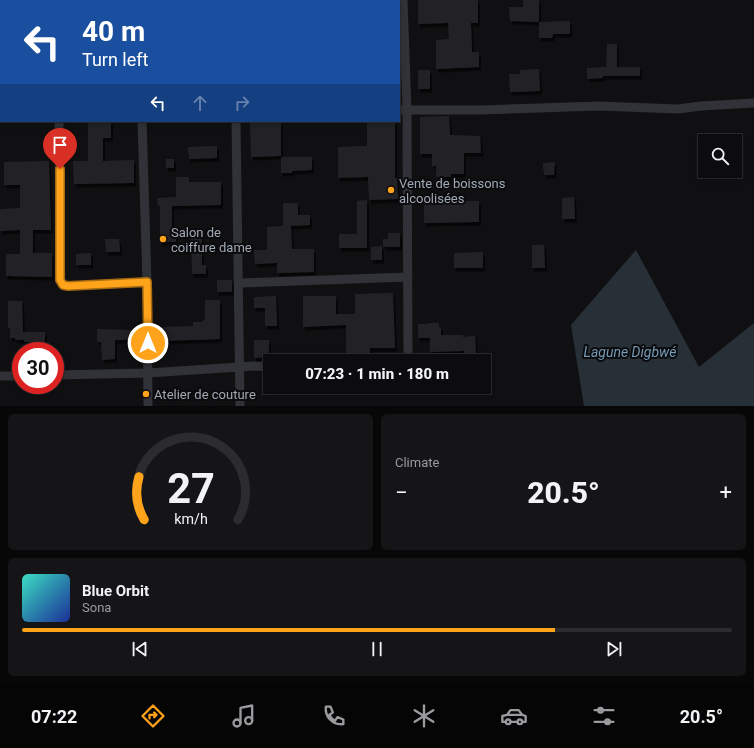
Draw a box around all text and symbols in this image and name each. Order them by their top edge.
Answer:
text: 40 m [82,15,145,48]
icon: left [16,16,68,68]
text: Turn left [82,49,148,70]
icon: left [147,92,169,114]
icon: ahead [189,92,211,114]
icon: right [231,92,253,114]
pin [43,128,77,169]
icon: arrive [49,134,71,156]
map controls [698,134,742,178]
button: search [698,134,742,178]
place label: Vente de boissons alcoolisées [399,176,506,206]
marker: Vente de boissons alcoolisées [386,185,396,195]
place label: Salon de coiffure dame [171,225,252,255]
marker: Salon de coiffure dame [158,234,168,244]
position arrow [127,322,169,364]
speed limit sign: 30 [12,342,64,394]
water label: Lagune Digbwé [584,344,676,360]
text: 07:23 · 1 min · 180 m [305,365,449,383]
place label: Atelier de couture [154,387,256,402]
marker: Atelier de couture [141,389,151,399]
text: Climate [395,455,439,470]
text: 27 [167,464,214,513]
text: 20.5° [527,475,600,510]
text: − [395,480,408,505]
text: + [720,480,732,505]
text: km/h [174,511,207,527]
text: Blue Orbit [82,582,149,600]
text: Sona [82,600,111,615]
icon: previous [129,638,151,660]
icon: pause [366,638,388,660]
icon: next [603,638,625,660]
icon: directions [139,702,167,730]
icon: music [230,702,258,730]
icon: phone [320,702,348,730]
icon: climate [410,702,438,730]
icon: car [500,702,528,730]
icon: filters [590,702,618,730]
text: 07:22 [31,706,77,727]
text: 20.5° [680,706,723,727]

